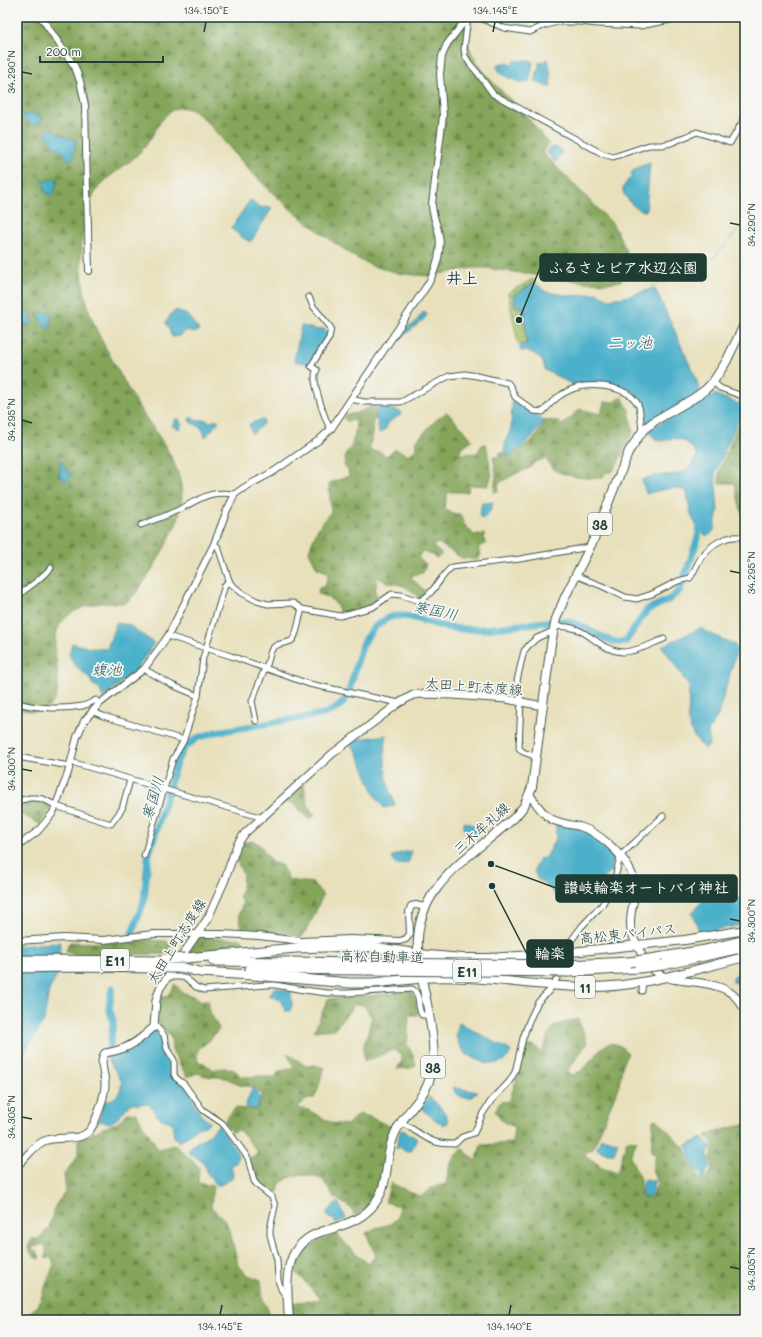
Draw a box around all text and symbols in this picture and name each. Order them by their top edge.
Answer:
text: 134.150°E [183,3,229,17]
text: 134.145°E [473,3,518,17]
scale bar [40,38,163,64]
text: 200 m [46,43,81,59]
text: 34.290°N [4,50,18,94]
text: 34.290°N [744,203,758,247]
callout: ふるさとピア水辺公園 [540,254,706,281]
text: ふるさとピア水辺公園 [548,257,698,277]
district label: 井上 [446,267,478,288]
water label: 二ッ池 [607,332,653,352]
text: 34.295°N [4,398,18,442]
road number: 38 [588,513,612,535]
text: 34.295°N [744,551,758,595]
water label: 寒国川 [412,596,460,624]
water label: 蝮池 [92,659,123,679]
street label: 太田上町志度線 [424,673,524,699]
text: 34.300°N [4,747,18,791]
water label: 寒国川 [136,774,168,822]
street label: 三木牟礼線 [449,798,513,858]
callout: 讃岐輪楽オートバイ神社 [556,875,737,902]
text: 讃岐輪楽オートバイ神社 [563,877,729,897]
street label: 太田上町志度線 [142,894,210,988]
text: 34.300°N [744,899,758,943]
street label: 高松東バイパス [578,918,678,948]
callout: 輪楽 [527,940,573,967]
text: 輪楽 [535,943,565,963]
street label: 高松自動車道 [340,946,424,966]
road number: E11 [101,949,129,971]
road number: E11 [453,960,481,982]
road number: 11 [575,976,595,998]
road number: 38 [421,1056,445,1078]
text: 34.305°N [4,1095,18,1139]
text: 34.305°N [744,1247,758,1291]
text: 134.145°E [198,1319,243,1333]
text: 134.140°E [486,1319,532,1333]

